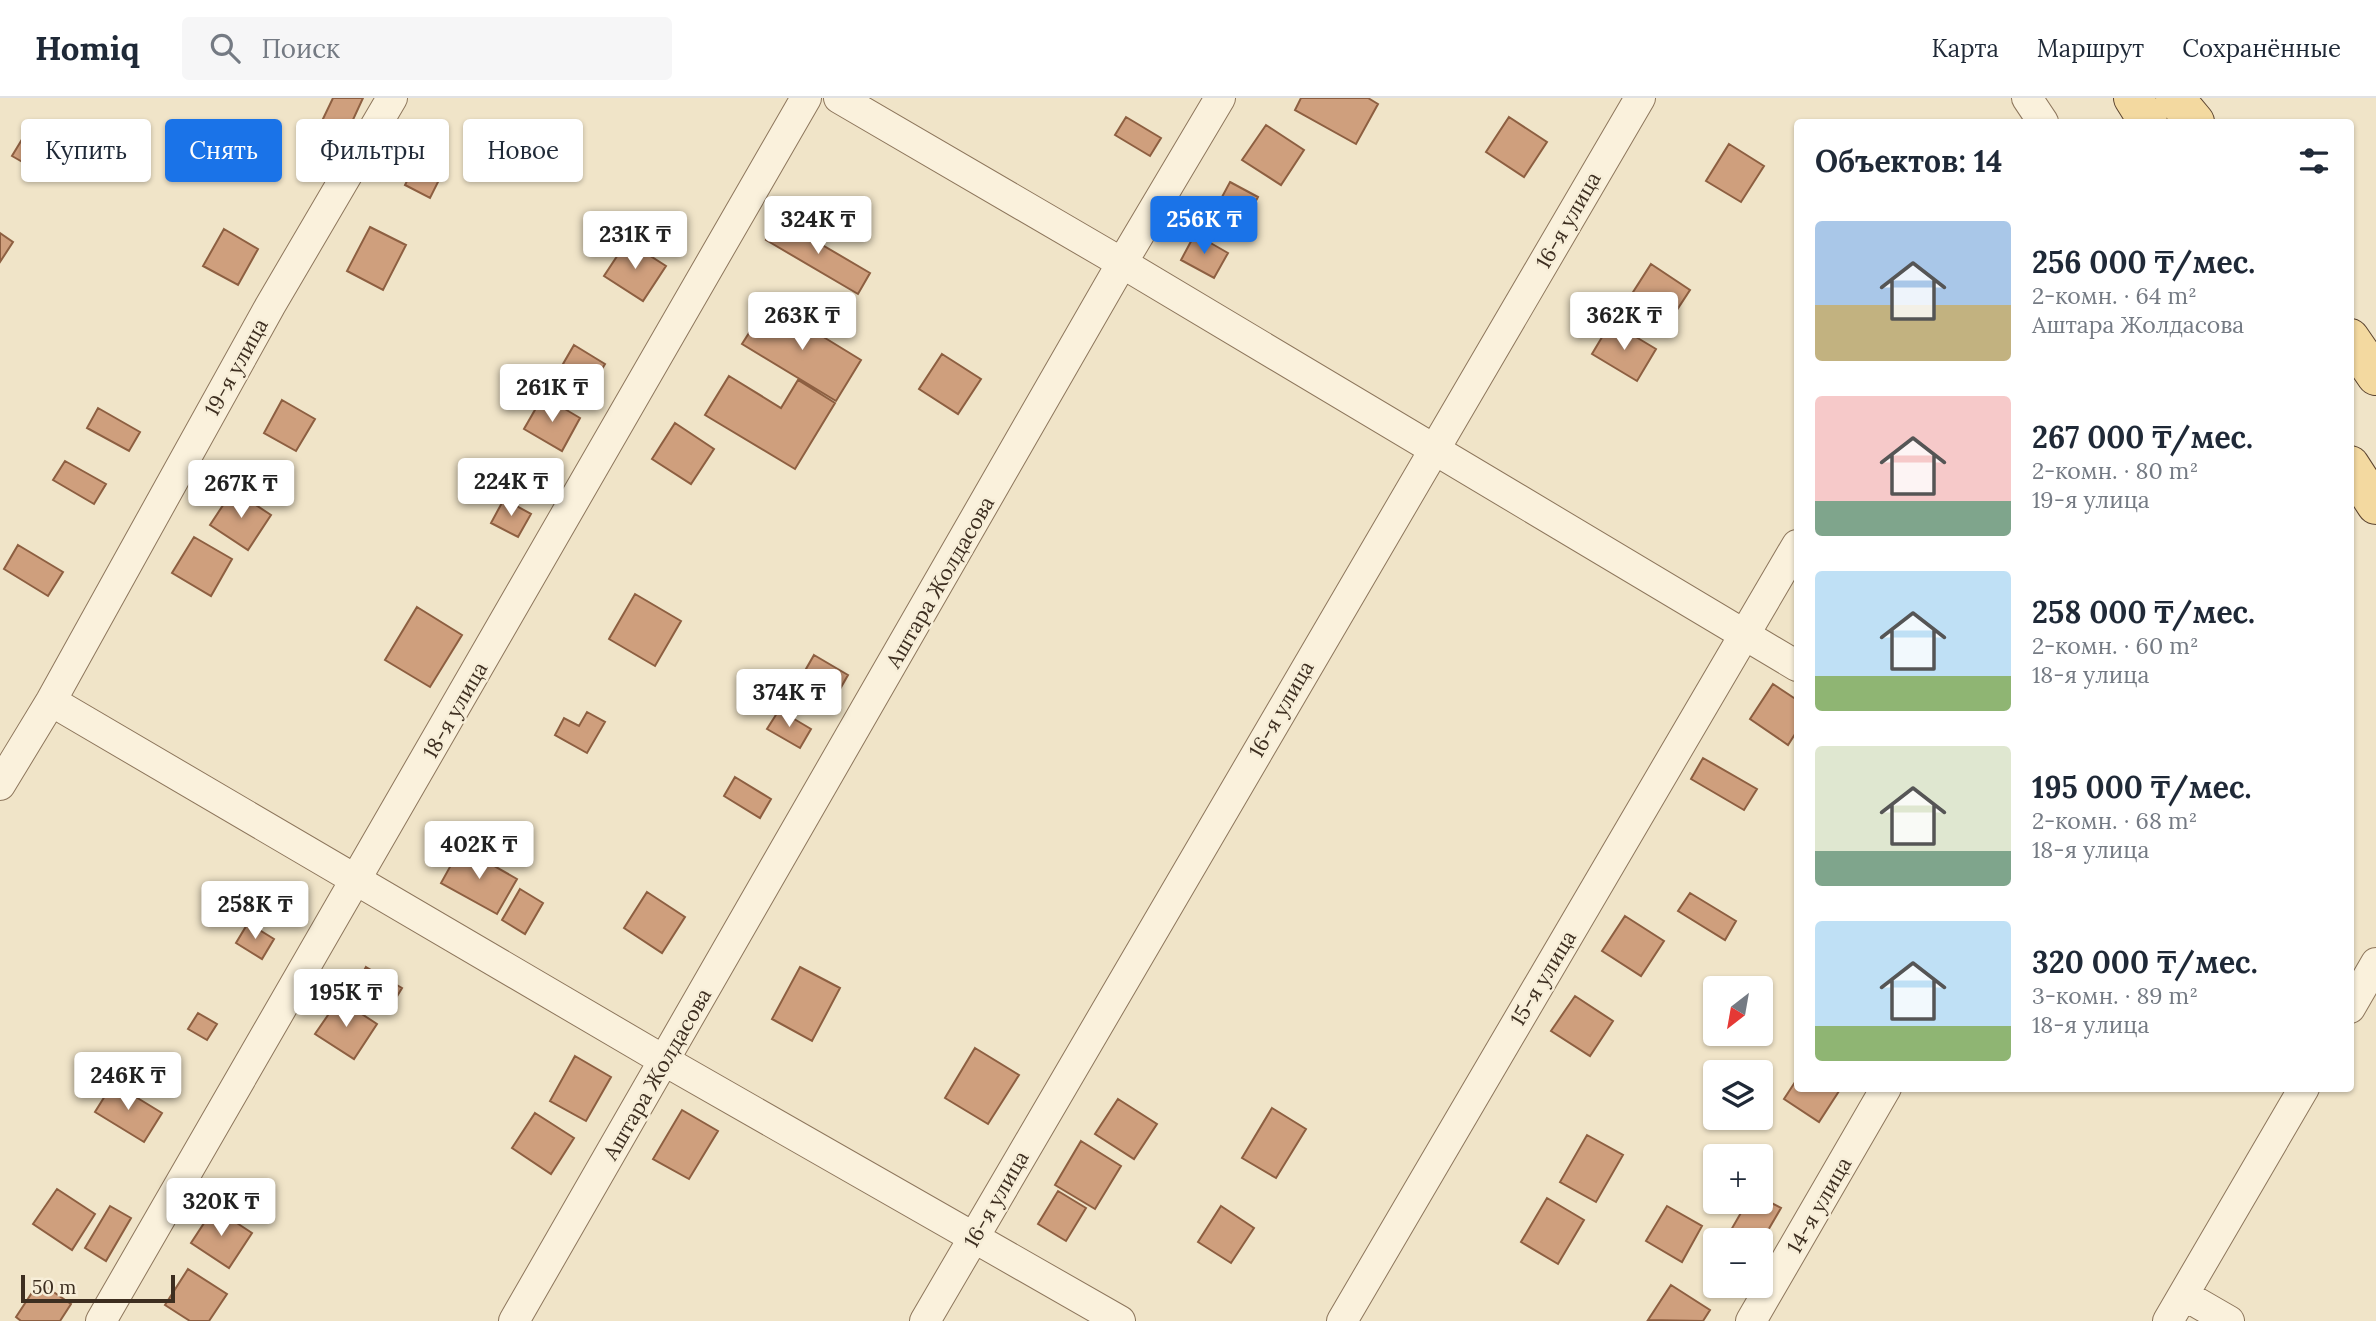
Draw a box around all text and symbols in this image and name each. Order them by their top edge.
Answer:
search box [182,17,672,80]
text: Homiq [35,27,140,69]
icon: search [206,29,244,67]
text: Поиск [262,32,340,65]
text: Карта [1931,33,1999,64]
text: Маршрут [2037,33,2144,64]
text: Сохранённые [2182,33,2341,64]
chip: Купить [21,119,151,182]
chip: Снять [165,119,282,182]
chip: Фильтры [296,119,449,182]
chip: Новое [463,119,583,182]
text: Объектов: 14 [1815,142,2002,180]
icon: filters [2295,142,2333,180]
street label: 16-я улица [1529,167,1607,273]
pin: 324K ₸ [761,197,875,256]
pin: 256K ₸ [1147,197,1261,256]
text: 324K ₸ [780,204,856,233]
text: 256K ₸ [1166,204,1242,233]
pin: 231K ₸ [578,212,692,271]
text: 231K ₸ [599,219,671,248]
text: 256 000 ₸/мес. [2032,243,2255,281]
icon: home [1871,249,1955,333]
text: 2-комн. · 64 m² [2032,281,2197,310]
pin: 263K ₸ [745,292,859,352]
pin: 362K ₸ [1567,292,1681,352]
text: 263K ₸ [764,300,840,329]
text: 362K ₸ [1586,300,1662,329]
text: Аштара Жолдасова [2032,310,2244,339]
street label: 19-я улица [198,313,274,421]
pin: 261K ₸ [495,364,609,424]
text: 261K ₸ [516,372,588,401]
text: 267 000 ₸/мес. [2032,418,2253,456]
icon: home [1871,424,1955,508]
text: 2-комн. · 80 m² [2032,456,2198,485]
pin: 224K ₸ [454,458,568,518]
pin: 267K ₸ [184,460,298,520]
text: 224K ₸ [474,466,548,495]
text: 267K ₸ [204,468,278,497]
text: 19-я улица [2032,485,2150,514]
street label: Аштара Жолдасова [879,491,1000,673]
text: 258 000 ₸/мес. [2032,593,2255,631]
icon: home [1871,599,1955,683]
text: 2-комн. · 60 m² [2032,631,2199,660]
street label: 16-я улица [1242,656,1320,762]
street label: 18-я улица [417,657,494,763]
text: 18-я улица [2032,660,2149,689]
pin: 374K ₸ [732,670,846,729]
text: 374K ₸ [752,677,826,706]
text: 195 000 ₸/мес. [2032,768,2251,806]
icon: home [1871,774,1955,858]
text: 2-комн. · 68 m² [2032,806,2197,835]
pin: 402K ₸ [422,822,536,881]
text: 402K ₸ [441,829,517,858]
text: 18-я улица [2032,835,2149,864]
pin: 258K ₸ [198,882,312,941]
text: 258K ₸ [217,889,293,918]
street label: 15-я улица [1504,925,1582,1031]
text: 320 000 ₸/мес. [2032,943,2258,981]
icon: home [1871,949,1955,1033]
pin: 195K ₸ [289,970,403,1029]
north arrow [1703,976,1773,1046]
map controls [1703,976,1773,1298]
text: 195K ₸ [310,977,382,1006]
text: 3-комн. · 89 m² [2032,981,2198,1010]
street label: Аштара Жолдасова [596,983,717,1165]
text: 18-я улица [2032,1010,2149,1039]
pin: 246K ₸ [71,1052,185,1112]
text: 246K ₸ [90,1060,166,1089]
button: layers [1703,1060,1773,1130]
button: + [1703,1144,1773,1214]
street label: 16-я улица [957,1146,1035,1252]
street label: 14-я улица [1781,1152,1857,1258]
pin: 320K ₸ [164,1178,278,1238]
text: 320K ₸ [182,1186,260,1215]
button: − [1703,1228,1773,1298]
scale bar [21,1272,175,1304]
text: 50 m [32,1275,76,1299]

